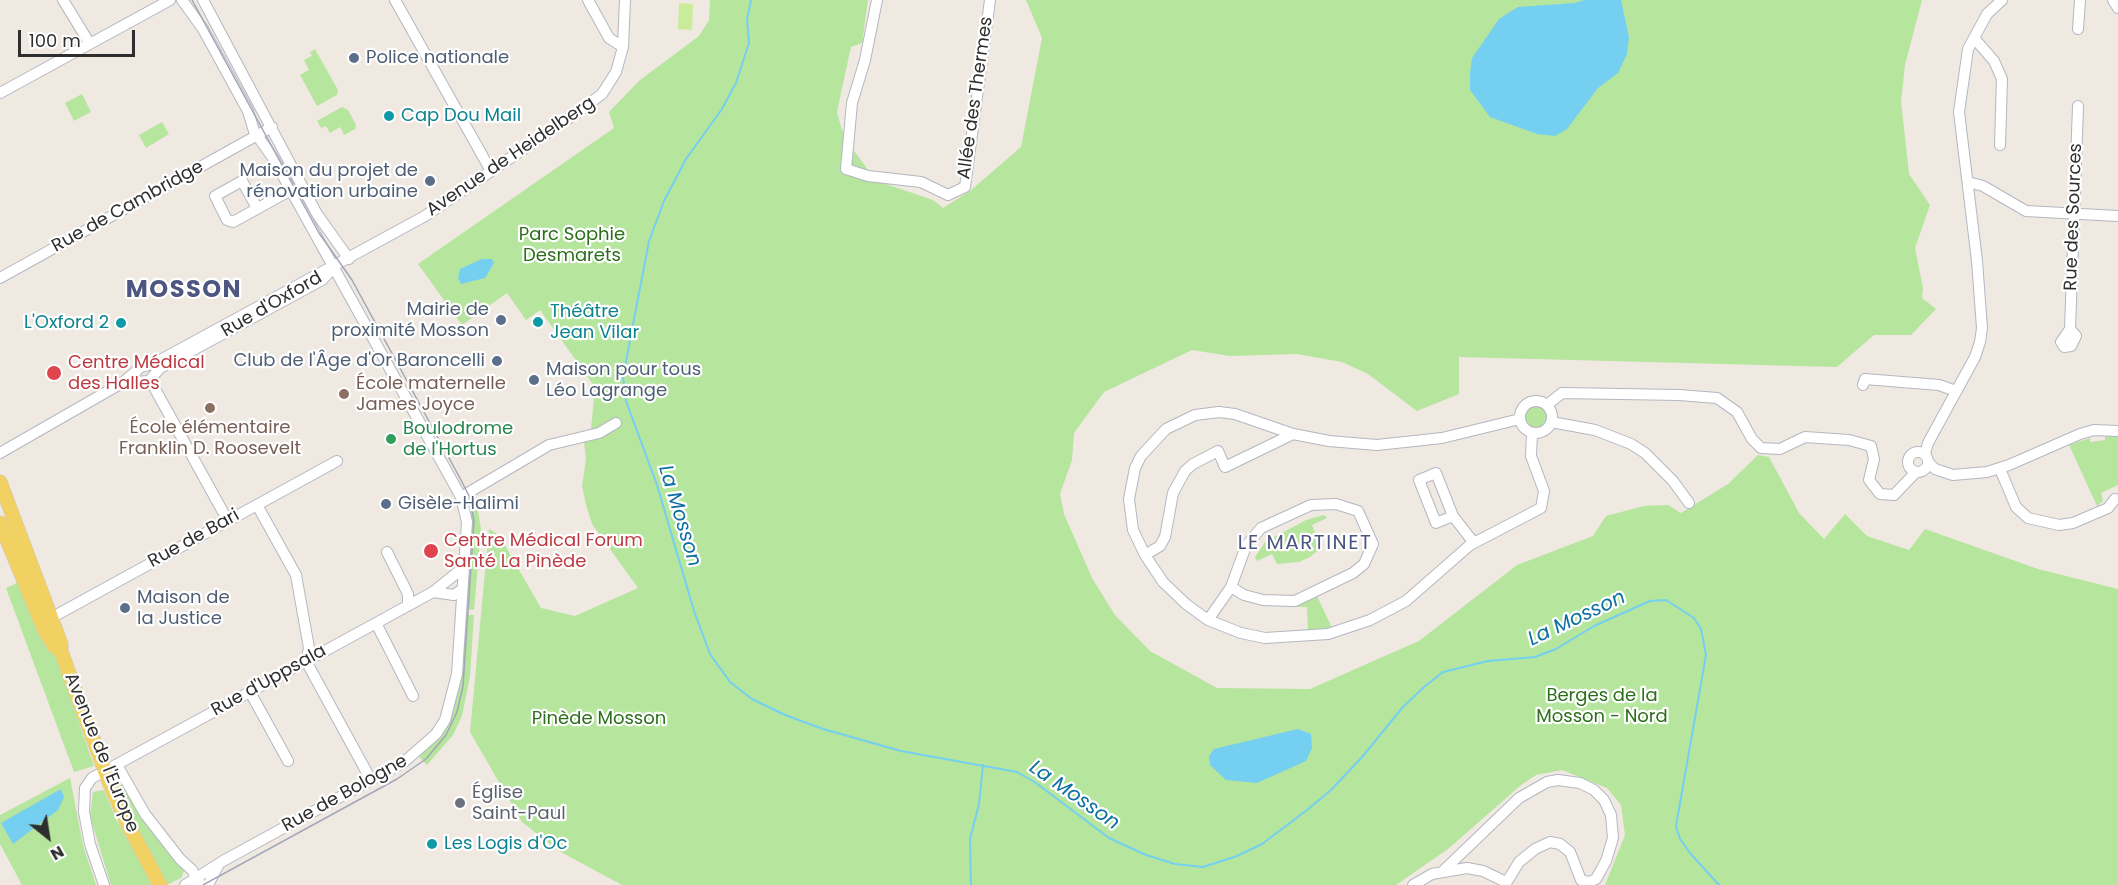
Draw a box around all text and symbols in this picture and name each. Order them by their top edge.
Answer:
street label: Allée des Thermes [954,15,998,181]
scale bar [21,18,138,56]
text: 100 m [29,28,81,53]
place label: Police nationale [366,47,509,69]
marker: Police nationale [347,51,361,65]
street label: Avenue de Heidelberg [423,93,599,221]
place label: Cap Dou Mail [401,105,521,127]
marker: Cap Dou Mail [382,109,396,123]
street label: Rue des Sources [2061,143,2087,291]
street label: Rue de Cambridge [48,156,208,258]
place label: Maison du projet de rénovation urbaine [239,160,418,202]
marker: Maison du projet de rénovation urbaine [423,174,437,188]
park label: Parc Sophie Desmarets [519,224,625,266]
street label: Rue d'Oxford [218,268,326,342]
district label: MOSSON [126,277,242,305]
place label: Mairie de proximité Mosson [331,299,489,342]
place label: Théâtre Jean Vilar [550,301,639,344]
place label: L'Oxford 2 [24,312,109,334]
marker: Mairie de proximité Mosson [494,313,508,327]
marker: Théâtre Jean Vilar [531,315,545,329]
marker: L'Oxford 2 [114,316,128,330]
place label: Club de l'Âge d'Or Baroncelli [233,350,485,372]
place label: Centre Médical des Halles [68,352,205,394]
marker: Club de l'Âge d'Or Baroncelli [490,354,504,368]
place label: Maison pour tous Léo Lagrange [546,359,701,401]
marker: Centre Médical des Halles [45,364,63,382]
place label: École maternelle James Joyce [356,373,506,416]
marker: Maison pour tous Léo Lagrange [527,373,541,387]
marker: École maternelle James Joyce [337,387,351,401]
marker: École élémentaire Franklin D. Roosevelt [203,401,217,415]
place label: École élémentaire Franklin D. Roosevelt [119,417,301,460]
place label: Boulodrome de l'Hortus [403,418,513,460]
marker: Boulodrome de l'Hortus [384,432,398,446]
water label: La Mosson [652,462,706,570]
place label: Gisèle-Halimi [398,493,519,515]
marker: Gisèle-Halimi [379,497,393,511]
street label: Rue de Bari [145,505,243,573]
place label: Centre Médical Forum Santé La Pinède [444,530,643,572]
district label: LE MARTINET [1238,532,1372,556]
marker: Centre Médical Forum Santé La Pinède [422,542,440,560]
water label: La Mosson [1525,586,1629,652]
place label: Maison de la Justice [137,587,230,630]
marker: Maison de la Justice [118,601,132,615]
street label: Rue d'Uppsala [208,641,330,721]
street label: Avenue de l'Europe [59,670,143,836]
park label: Berges de la Mosson - Nord [1536,685,1668,728]
park label: Pinède Mosson [532,708,666,730]
street label: Rue de Bologne [279,751,411,837]
water label: La Mosson [1024,756,1124,836]
place label: Église Saint-Paul [472,782,566,824]
marker: Église Saint-Paul [453,796,467,810]
north arrow [18,807,78,867]
place label: Les Logis d'Oc [444,833,567,855]
marker: Les Logis d'Oc [425,837,439,851]
text: N [46,840,68,866]

